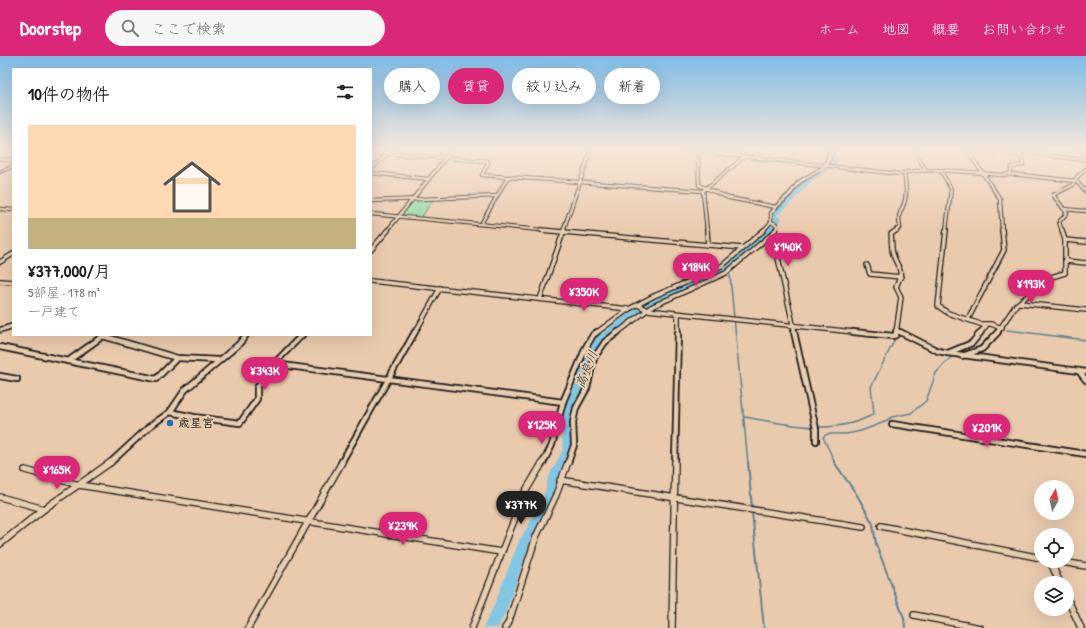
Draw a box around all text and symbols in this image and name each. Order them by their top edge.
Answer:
search box [105,10,385,46]
text: Doorstep [20,15,81,41]
icon: search [119,17,141,39]
text: ここで検索 [151,18,226,39]
text: ホーム [819,19,860,38]
text: 地図 [882,19,910,38]
text: 概要 [932,19,960,38]
text: お問い合わせ [982,19,1066,38]
chip: 購入 [384,68,440,104]
chip: 賃貸 [448,68,504,104]
chip: 絞り込み [512,68,596,104]
chip: 新着 [604,68,660,104]
icon: filters [334,81,356,103]
text: 10件の物件 [28,82,110,105]
icon: home [156,151,228,223]
pin: ¥140K [760,233,816,267]
text: ¥140K [774,237,802,255]
pin: ¥184K [668,253,724,287]
text: ¥184K [682,257,710,275]
text: ¥377,000/月 [28,259,111,282]
pin: ¥193K [1003,270,1059,304]
text: ¥193K [1017,274,1045,292]
pin: ¥350K [556,278,612,312]
text: ¥350K [569,282,599,300]
text: 5部屋 · 178 m² [28,283,100,301]
text: 一戸建て [28,302,80,320]
water label: 高良川 [570,348,602,390]
pin: ¥343K [237,357,293,391]
text: ¥343K [250,361,280,379]
pin: ¥125K [514,411,570,445]
place label: 歳星宮 [178,414,214,431]
pin: ¥201K [959,414,1015,448]
text: ¥125K [527,415,557,433]
marker: 歳星宮 [165,418,175,428]
text: ¥201K [972,418,1002,436]
pin: ¥165K [29,456,85,490]
text: ¥165K [43,460,71,478]
north arrow [1034,480,1074,520]
map controls [1034,480,1074,616]
pin: ¥377K [493,491,549,525]
text: ¥377K [505,495,537,513]
pin: ¥239K [375,512,431,546]
text: ¥239K [388,516,418,534]
button: locate [1034,528,1074,568]
button: layers [1034,576,1074,616]

